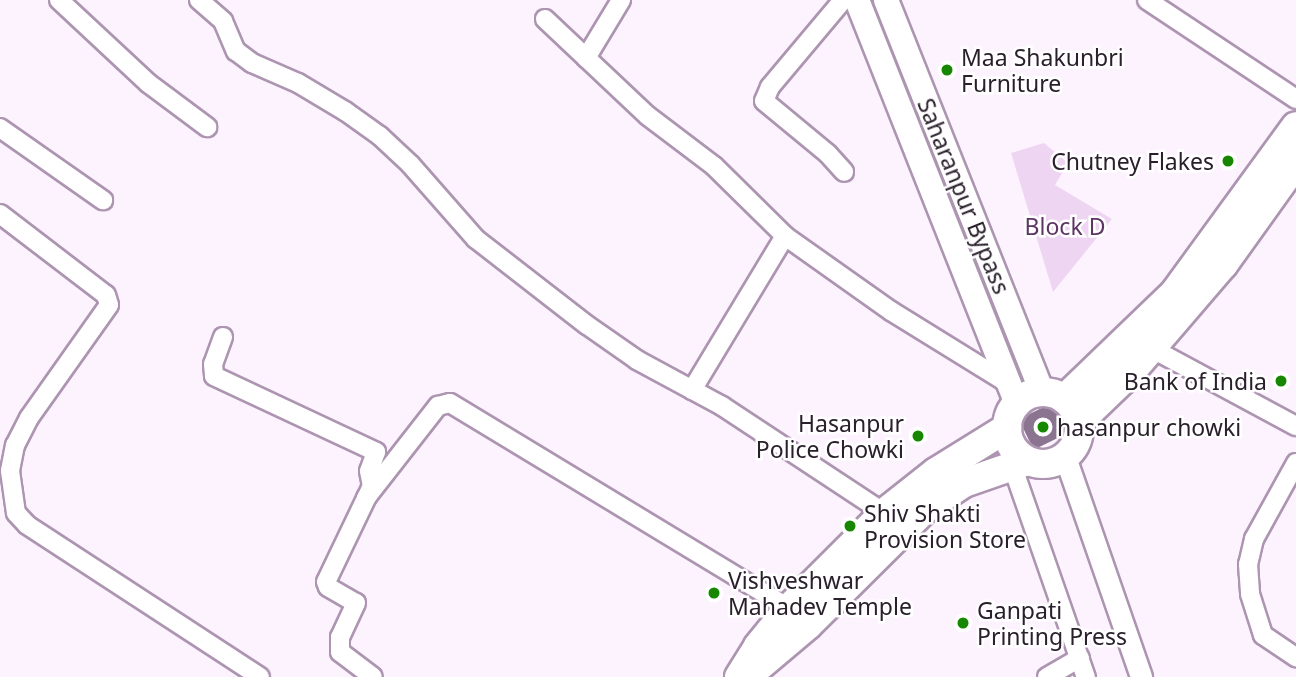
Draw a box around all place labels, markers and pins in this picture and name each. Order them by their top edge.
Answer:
place label: Maa Shakunbri Furniture [961,43,1124,97]
marker: Maa Shakunbri Furniture [939,62,955,78]
place label: Chutney Flakes [1051,147,1214,175]
marker: Chutney Flakes [1220,153,1236,169]
place label: Bank of India [1124,367,1267,395]
marker: Bank of India [1273,373,1289,389]
place label: Hasanpur Police Chowki [756,409,904,463]
place label: hasanpur chowki [1057,413,1241,441]
marker: hasanpur chowki [1035,419,1051,435]
marker: Hasanpur Police Chowki [910,428,926,444]
place label: Shiv Shakti Provision Store [864,499,1026,553]
marker: Shiv Shakti Provision Store [842,518,858,534]
place label: Vishveshwar Mahadev Temple [728,566,912,620]
marker: Vishveshwar Mahadev Temple [706,585,722,601]
place label: Ganpati Printing Press [977,596,1127,650]
marker: Ganpati Printing Press [955,615,971,631]

